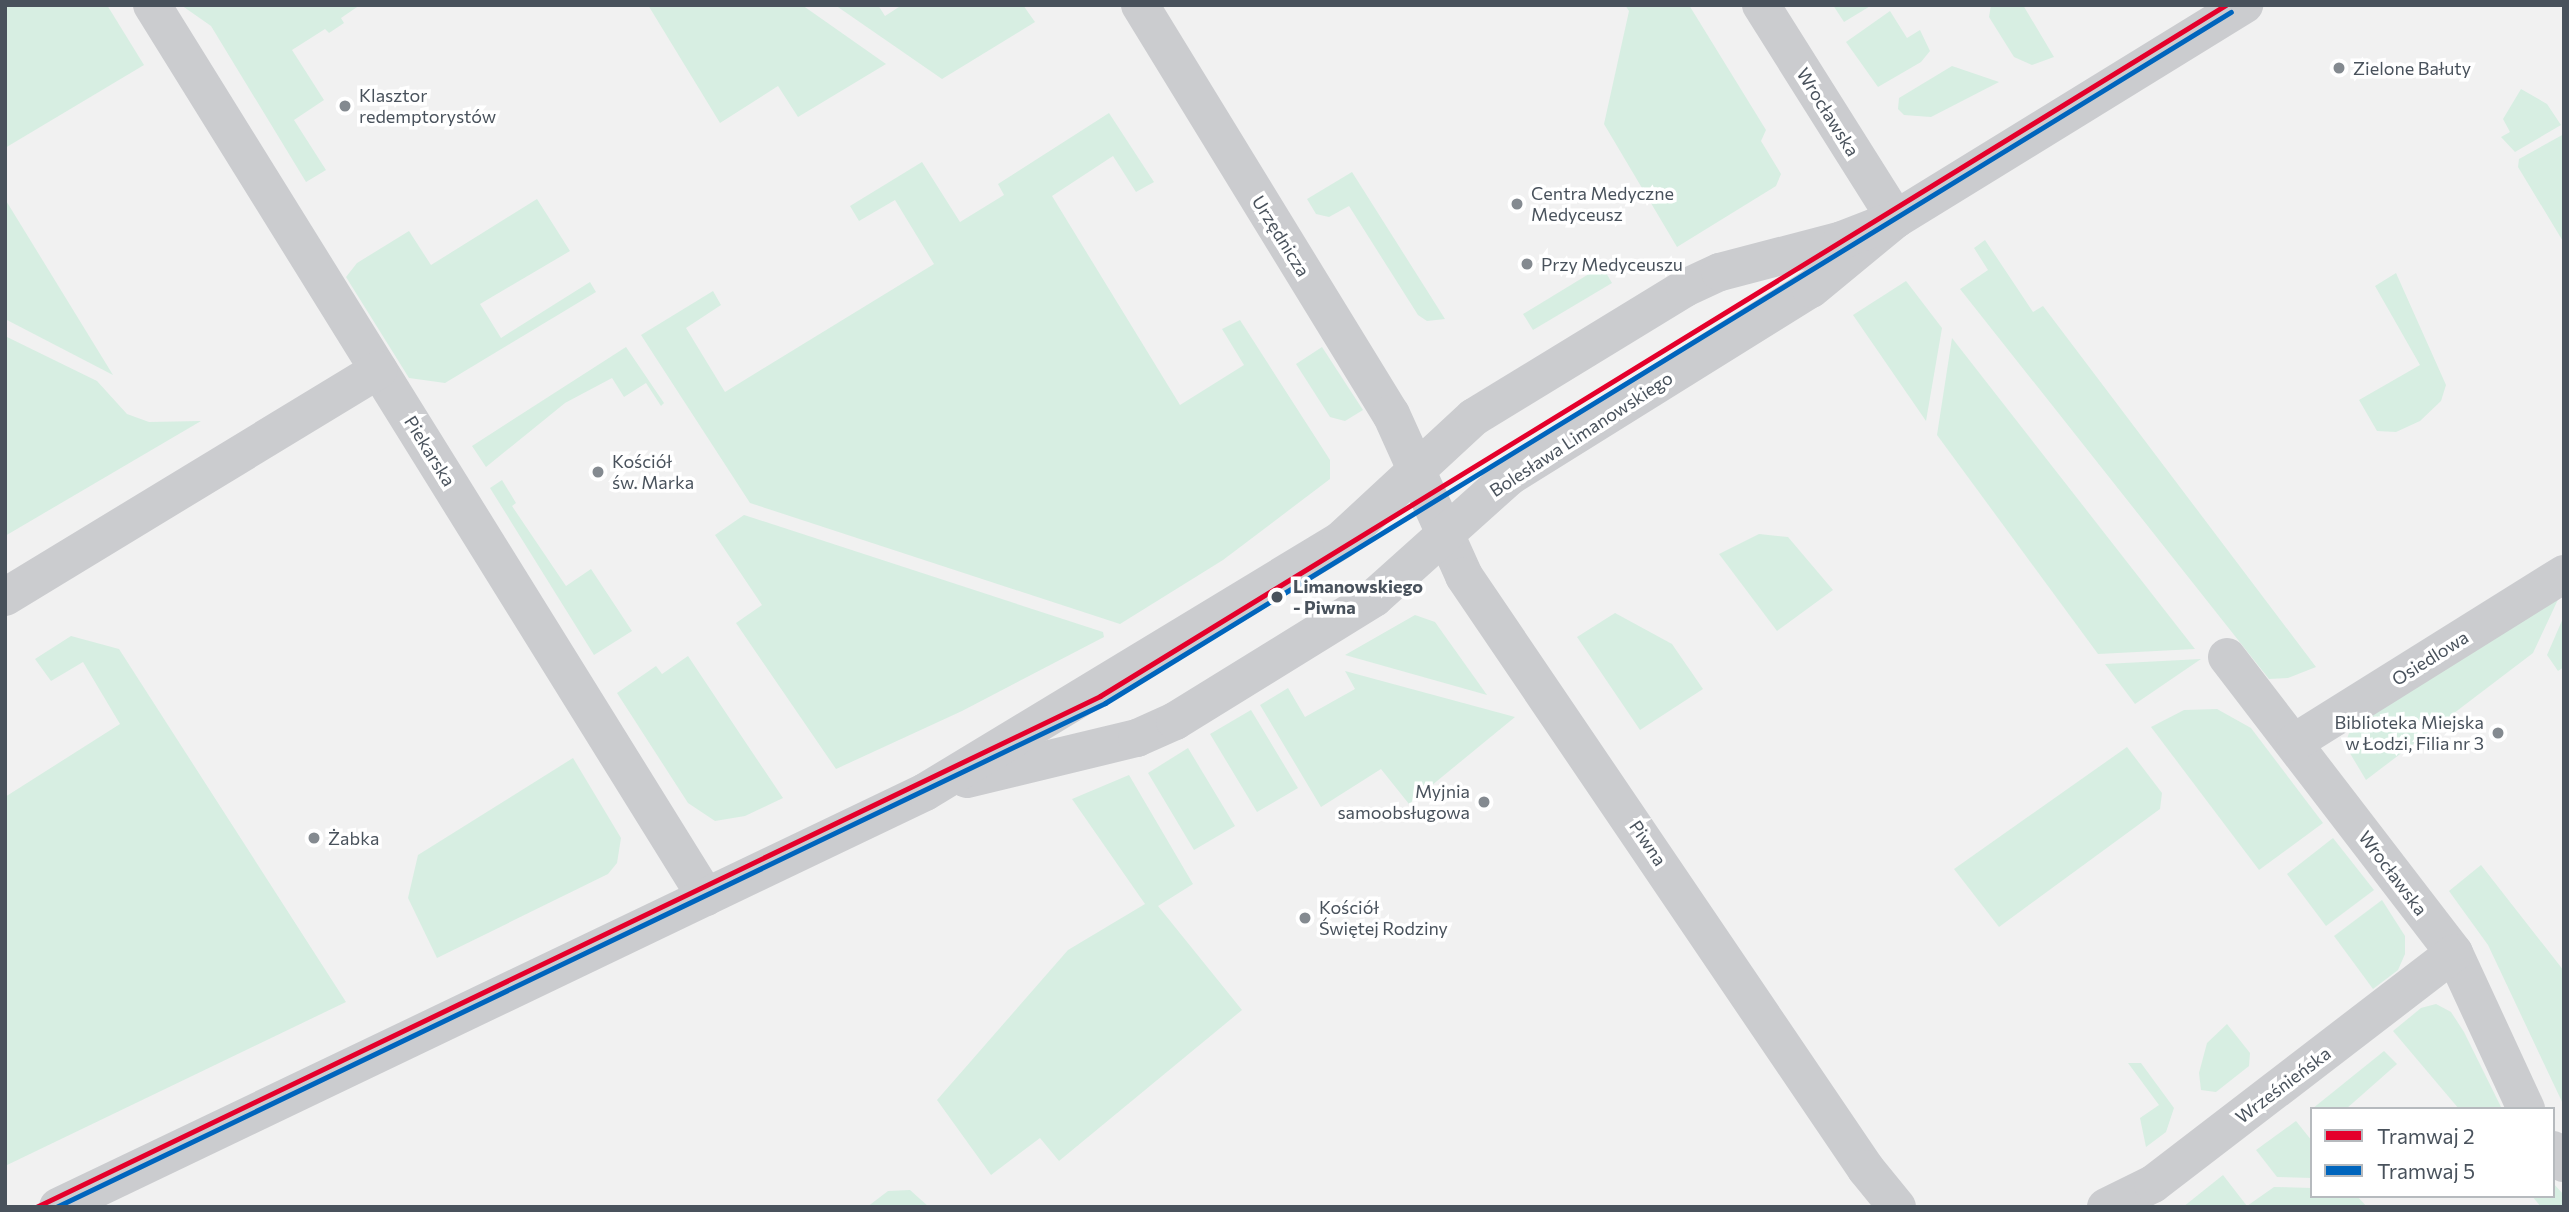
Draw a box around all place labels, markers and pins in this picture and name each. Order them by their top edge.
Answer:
place label: Zielone Bałuty [2353,57,2471,79]
marker: Zielone Bałuty [2331,60,2347,76]
place label: Klasztor redemptorystów [359,85,496,128]
marker: Klasztor redemptorystów [337,98,353,114]
place label: Centra Medyczne Medyceusz [1531,183,1674,226]
marker: Centra Medyczne Medyceusz [1509,196,1525,212]
place label: Przy Medyceuszu [1541,253,1683,275]
marker: Przy Medyceuszu [1519,256,1535,272]
place label: Kościół św. Marka [612,451,694,494]
marker: Kościół św. Marka [590,464,606,480]
place label: Limanowskiego - Piwna [1293,576,1423,618]
marker: Limanowskiego - Piwna [1267,587,1287,607]
place label: Biblioteka Miejska w Łodzi, Filia nr 3 [2335,712,2484,754]
marker: Biblioteka Miejska w Łodzi, Filia nr 3 [2490,725,2506,741]
place label: Myjnia samoobsługowa [1337,781,1470,824]
marker: Myjnia samoobsługowa [1476,794,1492,810]
place label: Żabka [328,827,379,849]
marker: Żabka [306,830,322,846]
place label: Kościół Świętej Rodziny [1319,897,1448,940]
marker: Kościół Świętej Rodziny [1297,910,1313,926]

